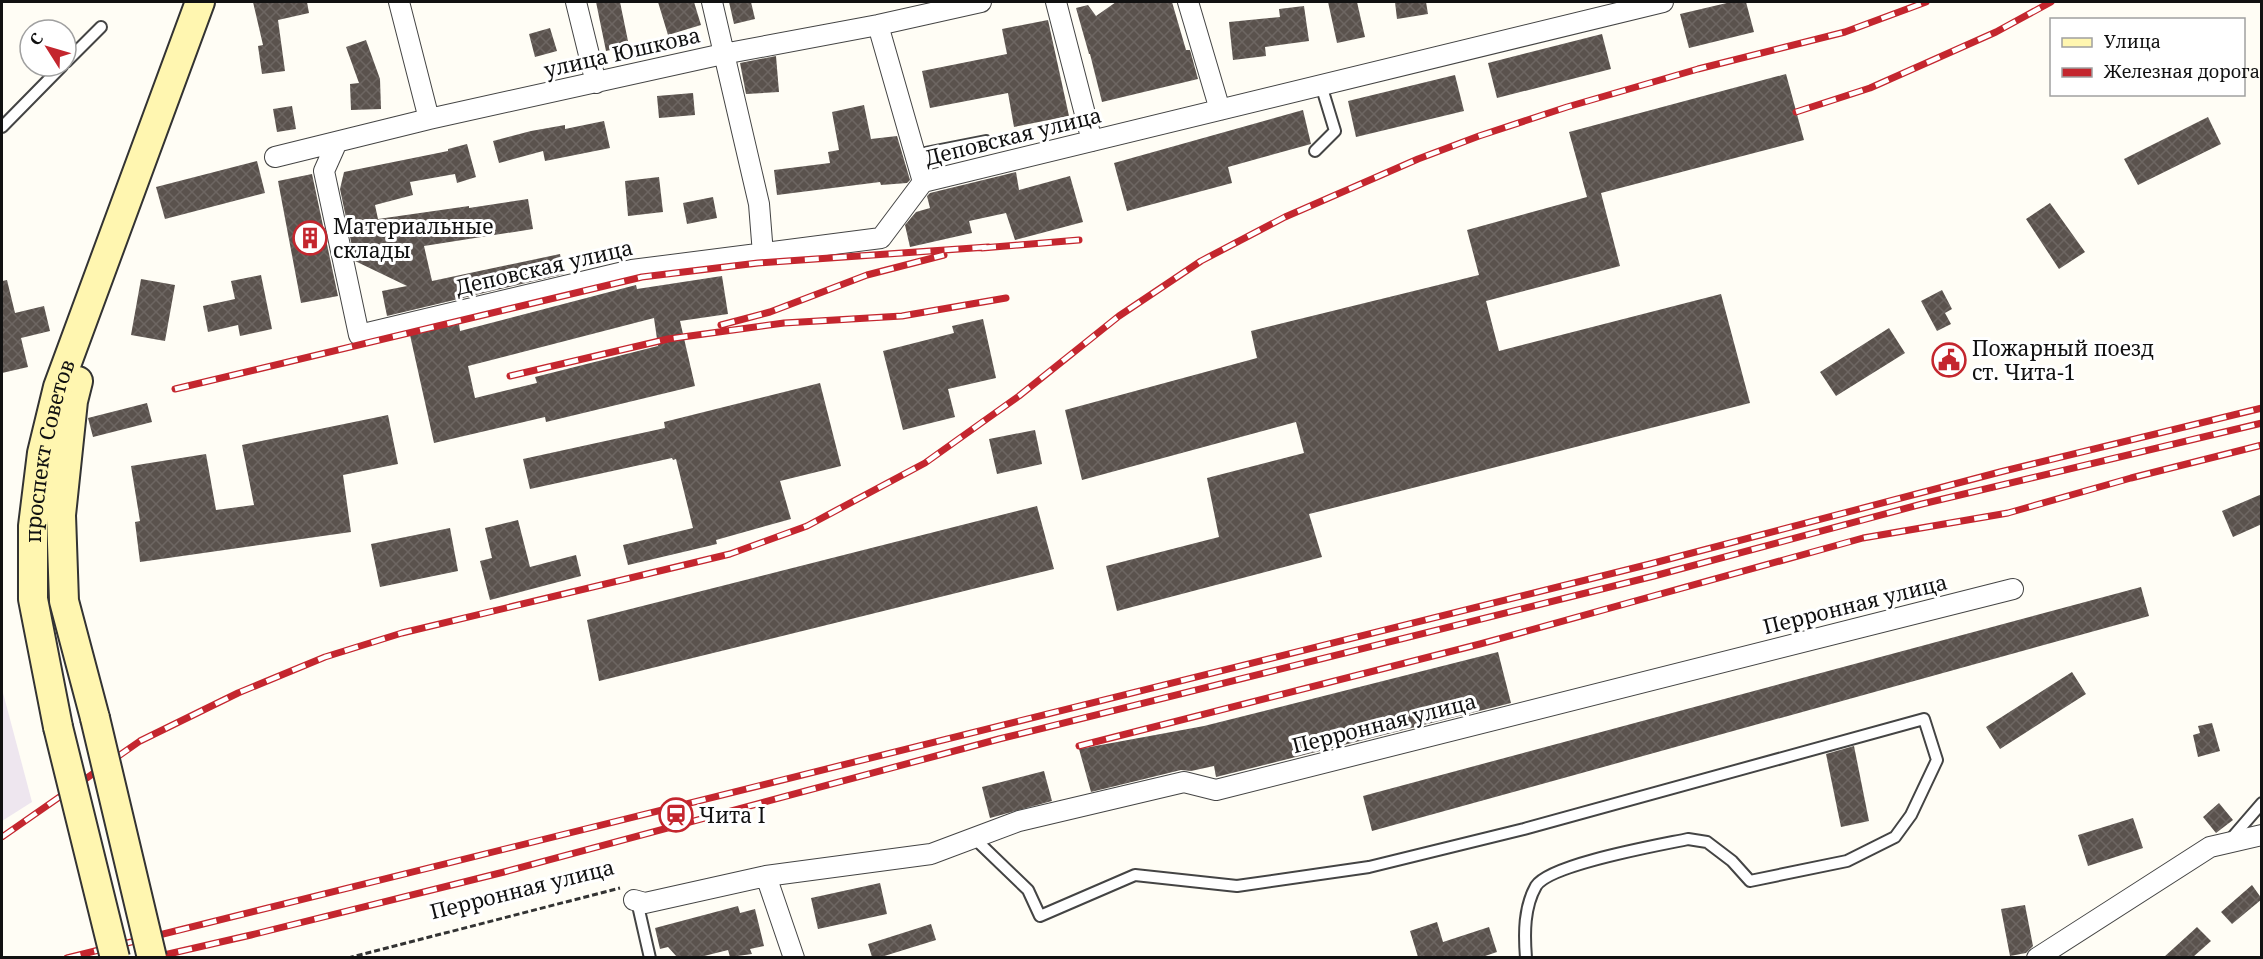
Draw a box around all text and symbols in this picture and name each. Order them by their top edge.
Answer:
north arrow [18,18,78,78]
legend [2050,18,2245,96]
street label: улица Юшкова [541,20,703,84]
text: С [24,28,48,50]
text: Улица [2104,29,2161,53]
text: Железная дорога [2103,59,2260,83]
street label: Деповская улица [922,100,1104,172]
place label: Материальные склады [333,212,494,264]
building icon: Материальные склады [292,220,328,256]
street label: Деповская улица [452,233,636,301]
place label: Пожарный поезд ст. Чита-1 [1972,334,2154,386]
public building icon: Пожарный поезд ст. Чита-1 [1931,342,1967,378]
street label: проспект Советов [19,355,81,543]
street label: Перронная улица [1760,568,1950,640]
street label: Перронная улица [1289,687,1479,759]
station icon: Чита I [658,797,694,833]
place label: Чита I [699,801,765,829]
street label: Перронная улица [427,853,617,925]

